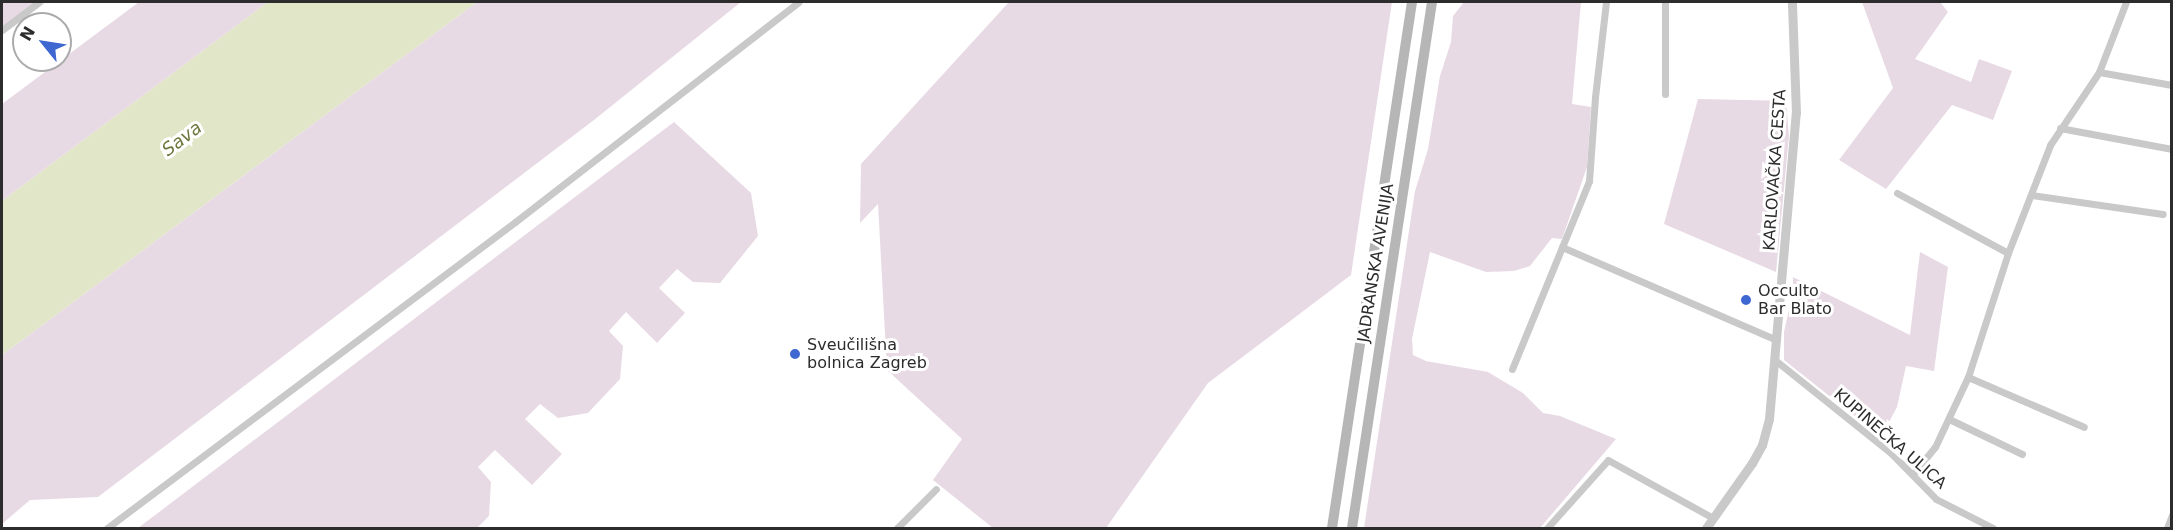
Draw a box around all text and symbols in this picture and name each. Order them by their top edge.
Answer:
north arrow [12,12,72,72]
text: N [16,23,39,44]
street label: KARLOVAČKA CESTA [1760,89,1790,251]
water label: Sava [158,117,206,161]
street label: JADRANSKA AVENIJA [1354,182,1398,344]
place label: Occulto Bar Blato [1758,281,1832,319]
marker: Occulto Bar Blato [1739,293,1753,307]
place label: Sveučilišna bolnica Zagreb [807,335,927,373]
marker: Sveučilišna bolnica Zagreb [788,347,802,361]
street label: KUPINEČKA ULICA [1830,385,1950,493]

